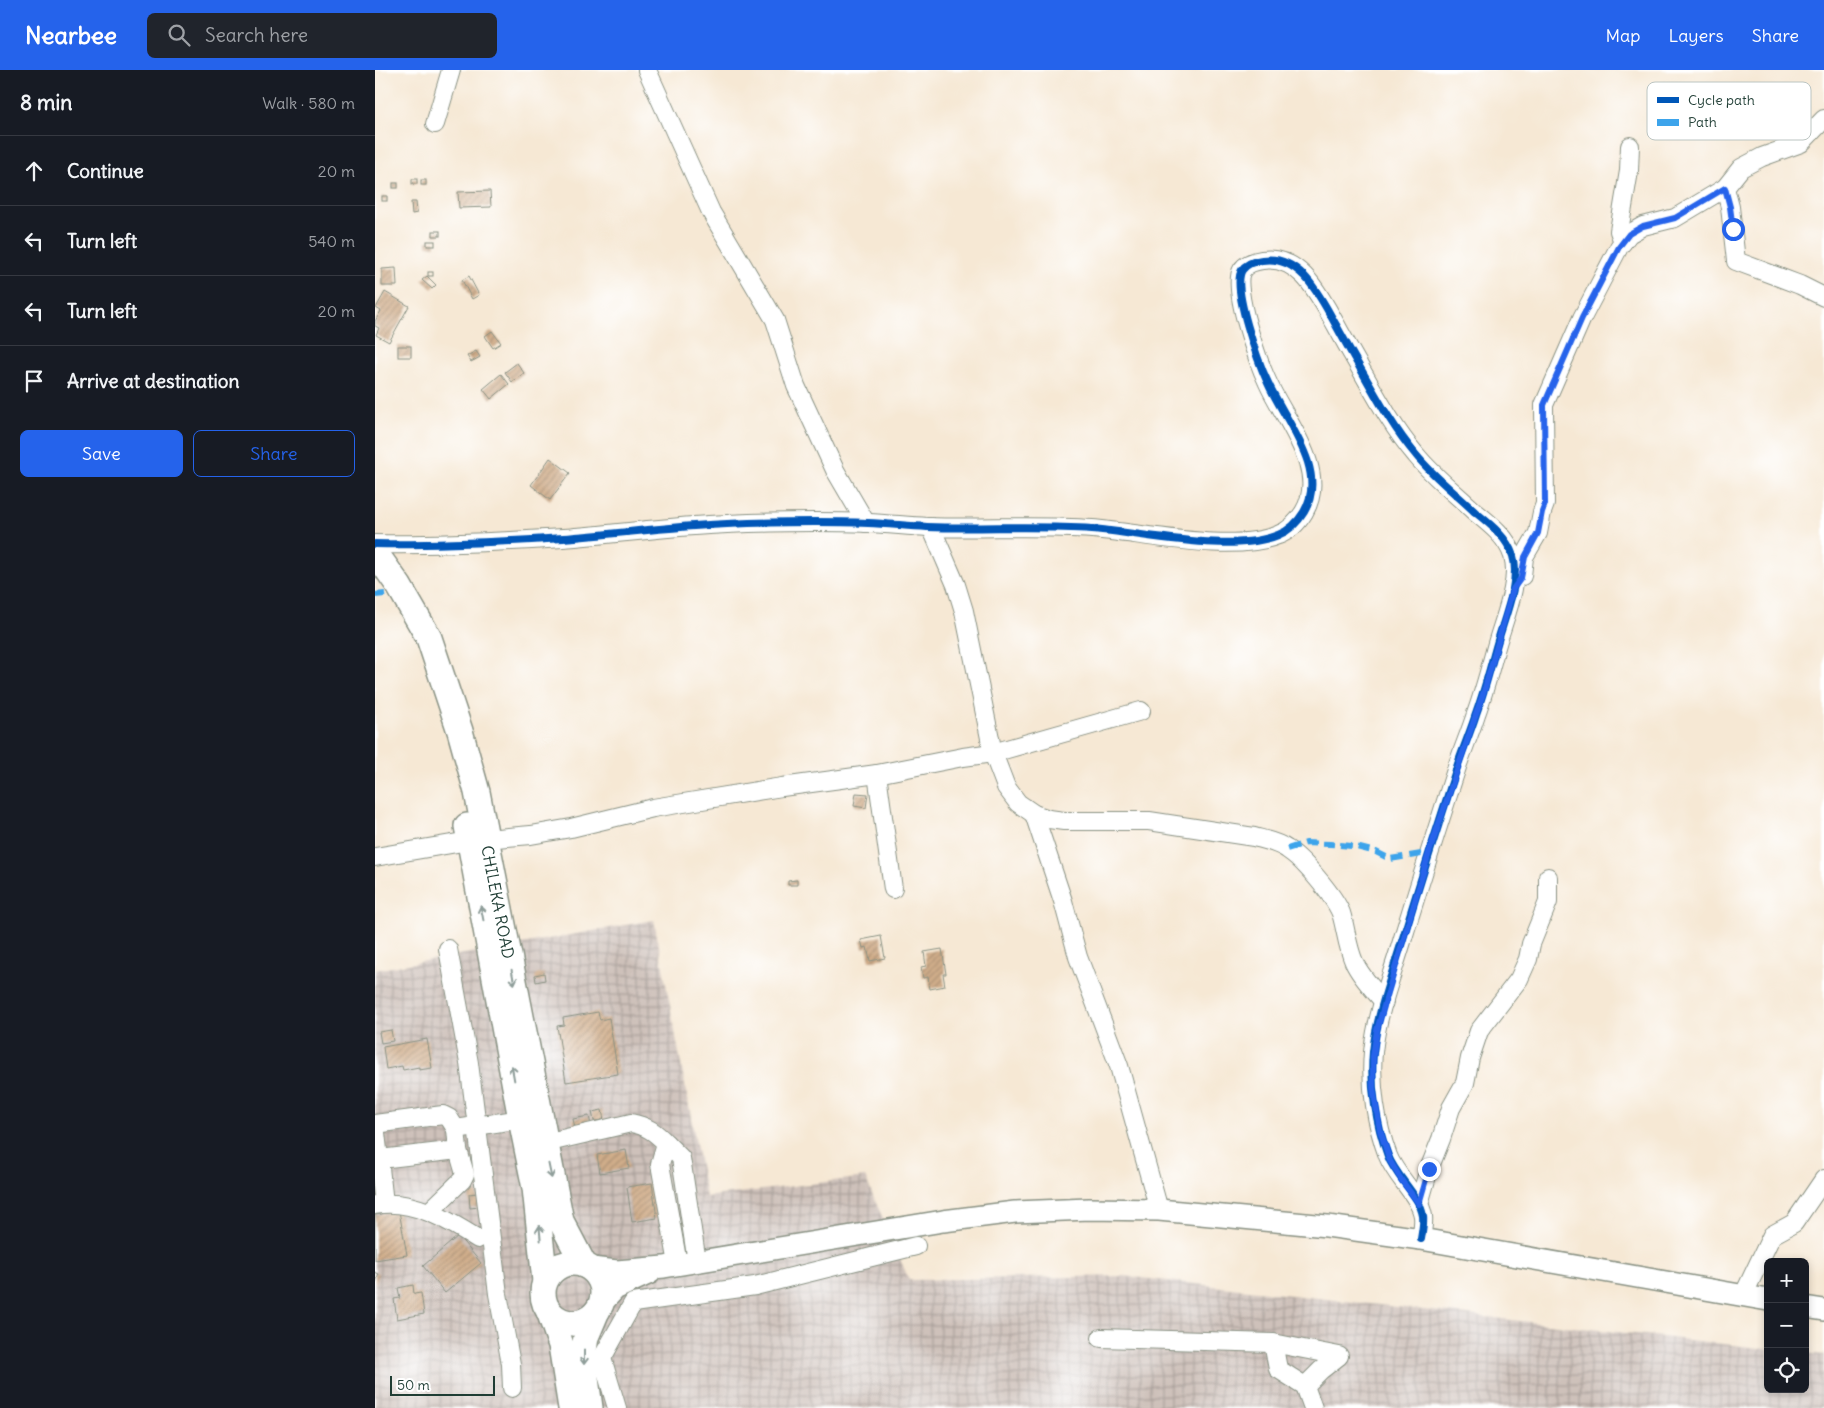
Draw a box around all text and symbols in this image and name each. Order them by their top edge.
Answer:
search box [147,13,497,58]
text: Nearbee [25,20,117,50]
icon: search [165,21,193,49]
text: Search here [205,23,308,47]
text: Map [1605,24,1640,47]
text: Layers [1668,24,1724,47]
text: Share [1752,24,1799,47]
legend [1647,82,1811,140]
text: 8 min [20,89,72,116]
text: Cycle path [1688,91,1755,109]
text: Walk · 580 m [262,93,355,113]
text: Path [1688,113,1717,131]
icon: ahead [20,157,48,185]
text: Continue [67,159,144,183]
text: 20 m [318,161,355,181]
route start [1722,218,1745,241]
icon: left [20,227,48,255]
text: Turn left [67,229,137,253]
text: 540 m [308,231,355,251]
icon: left [20,297,48,325]
text: Turn left [67,299,137,323]
text: 20 m [318,301,355,321]
icon: arrive [20,367,48,395]
text: Arrive at destination [67,369,240,393]
button: Save [20,430,183,477]
button: Share [193,430,355,477]
street label: CHILEKA ROAD [477,844,519,960]
one-way arrow [477,906,487,922]
one-way arrow [508,968,518,984]
one-way arrow [507,1065,517,1081]
route end [1418,1158,1441,1181]
one-way arrow [546,1162,556,1178]
one-way arrow [535,1225,544,1241]
map controls [1764,1258,1809,1393]
button: + [1764,1258,1809,1303]
button: − [1764,1303,1809,1348]
one-way arrow [579,1348,589,1365]
button: locate [1764,1348,1809,1393]
scale bar [390,1373,495,1396]
text: 50 m [397,1376,430,1394]

